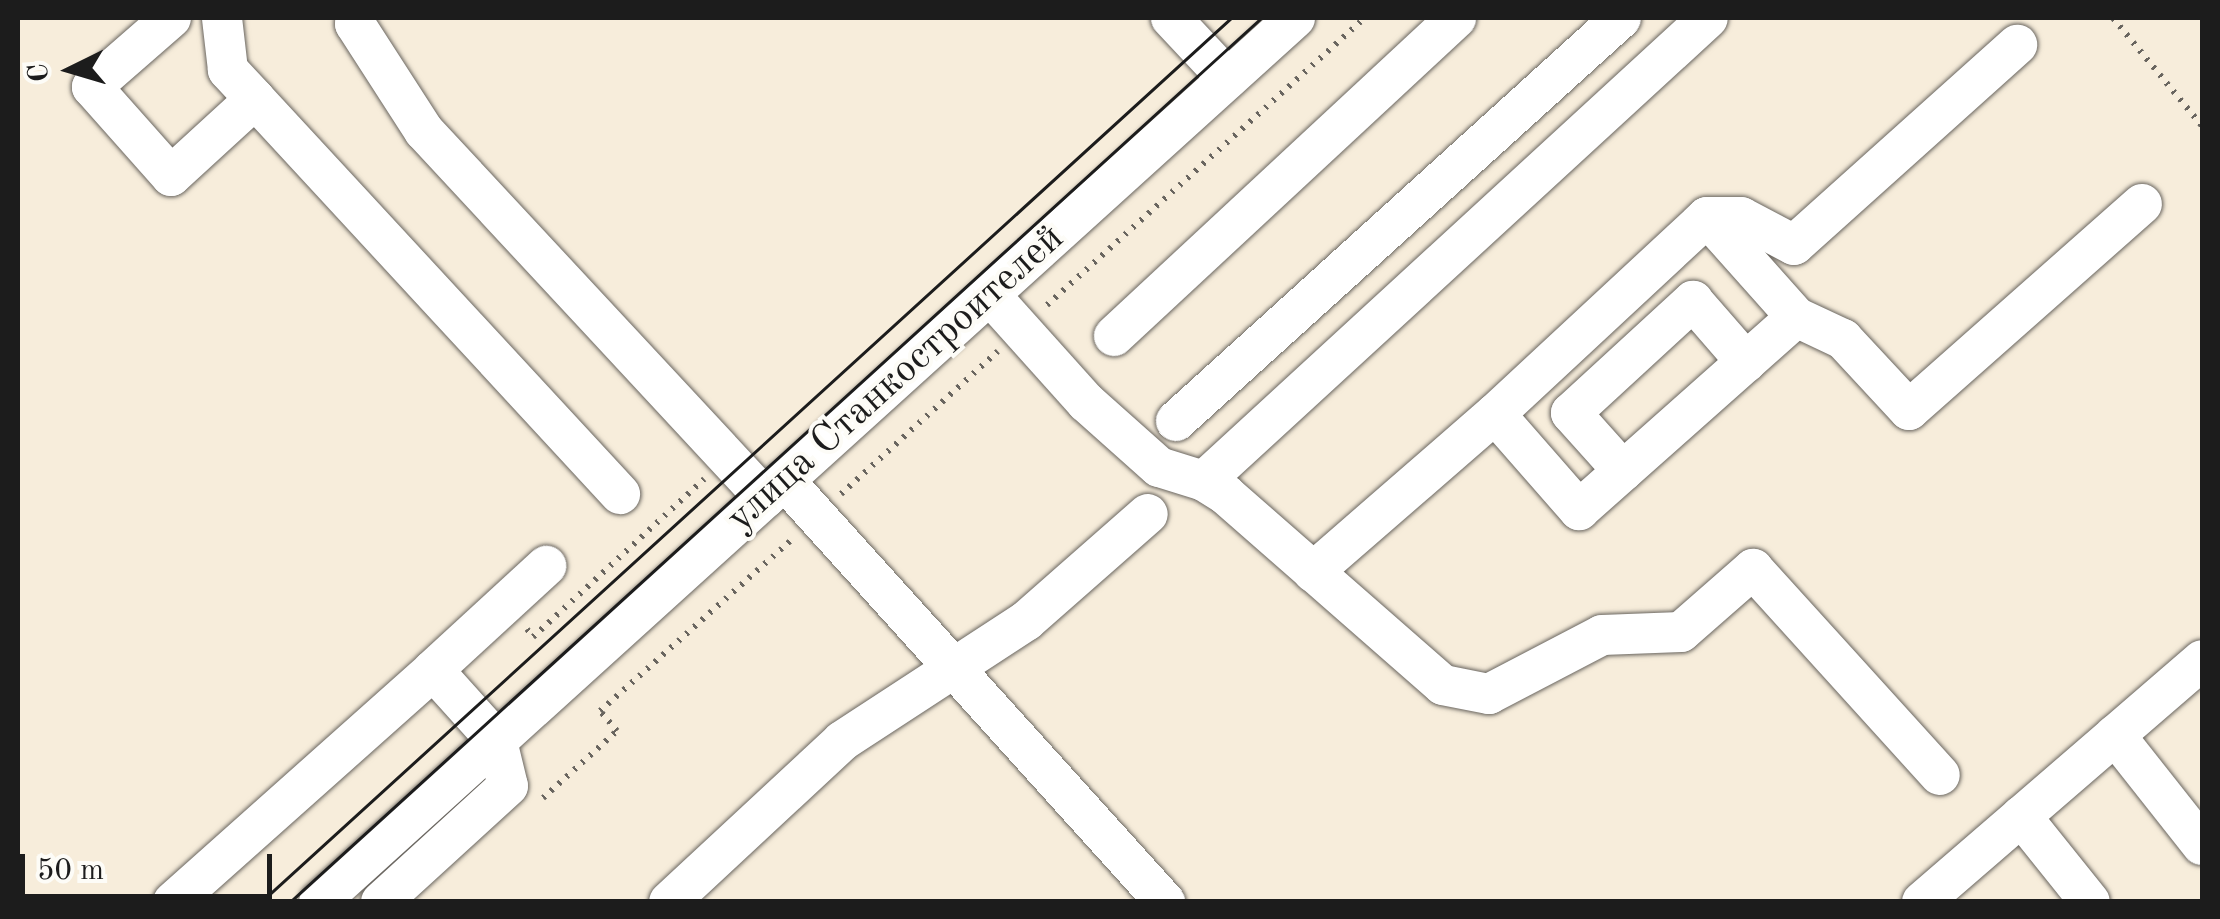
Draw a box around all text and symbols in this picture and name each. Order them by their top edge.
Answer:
north arrow [20,20,120,120]
text: С [25,62,55,83]
street label: улица Станкостроителей [718,215,1074,543]
scale bar [25,834,278,896]
text: 50 m [37,856,104,886]

